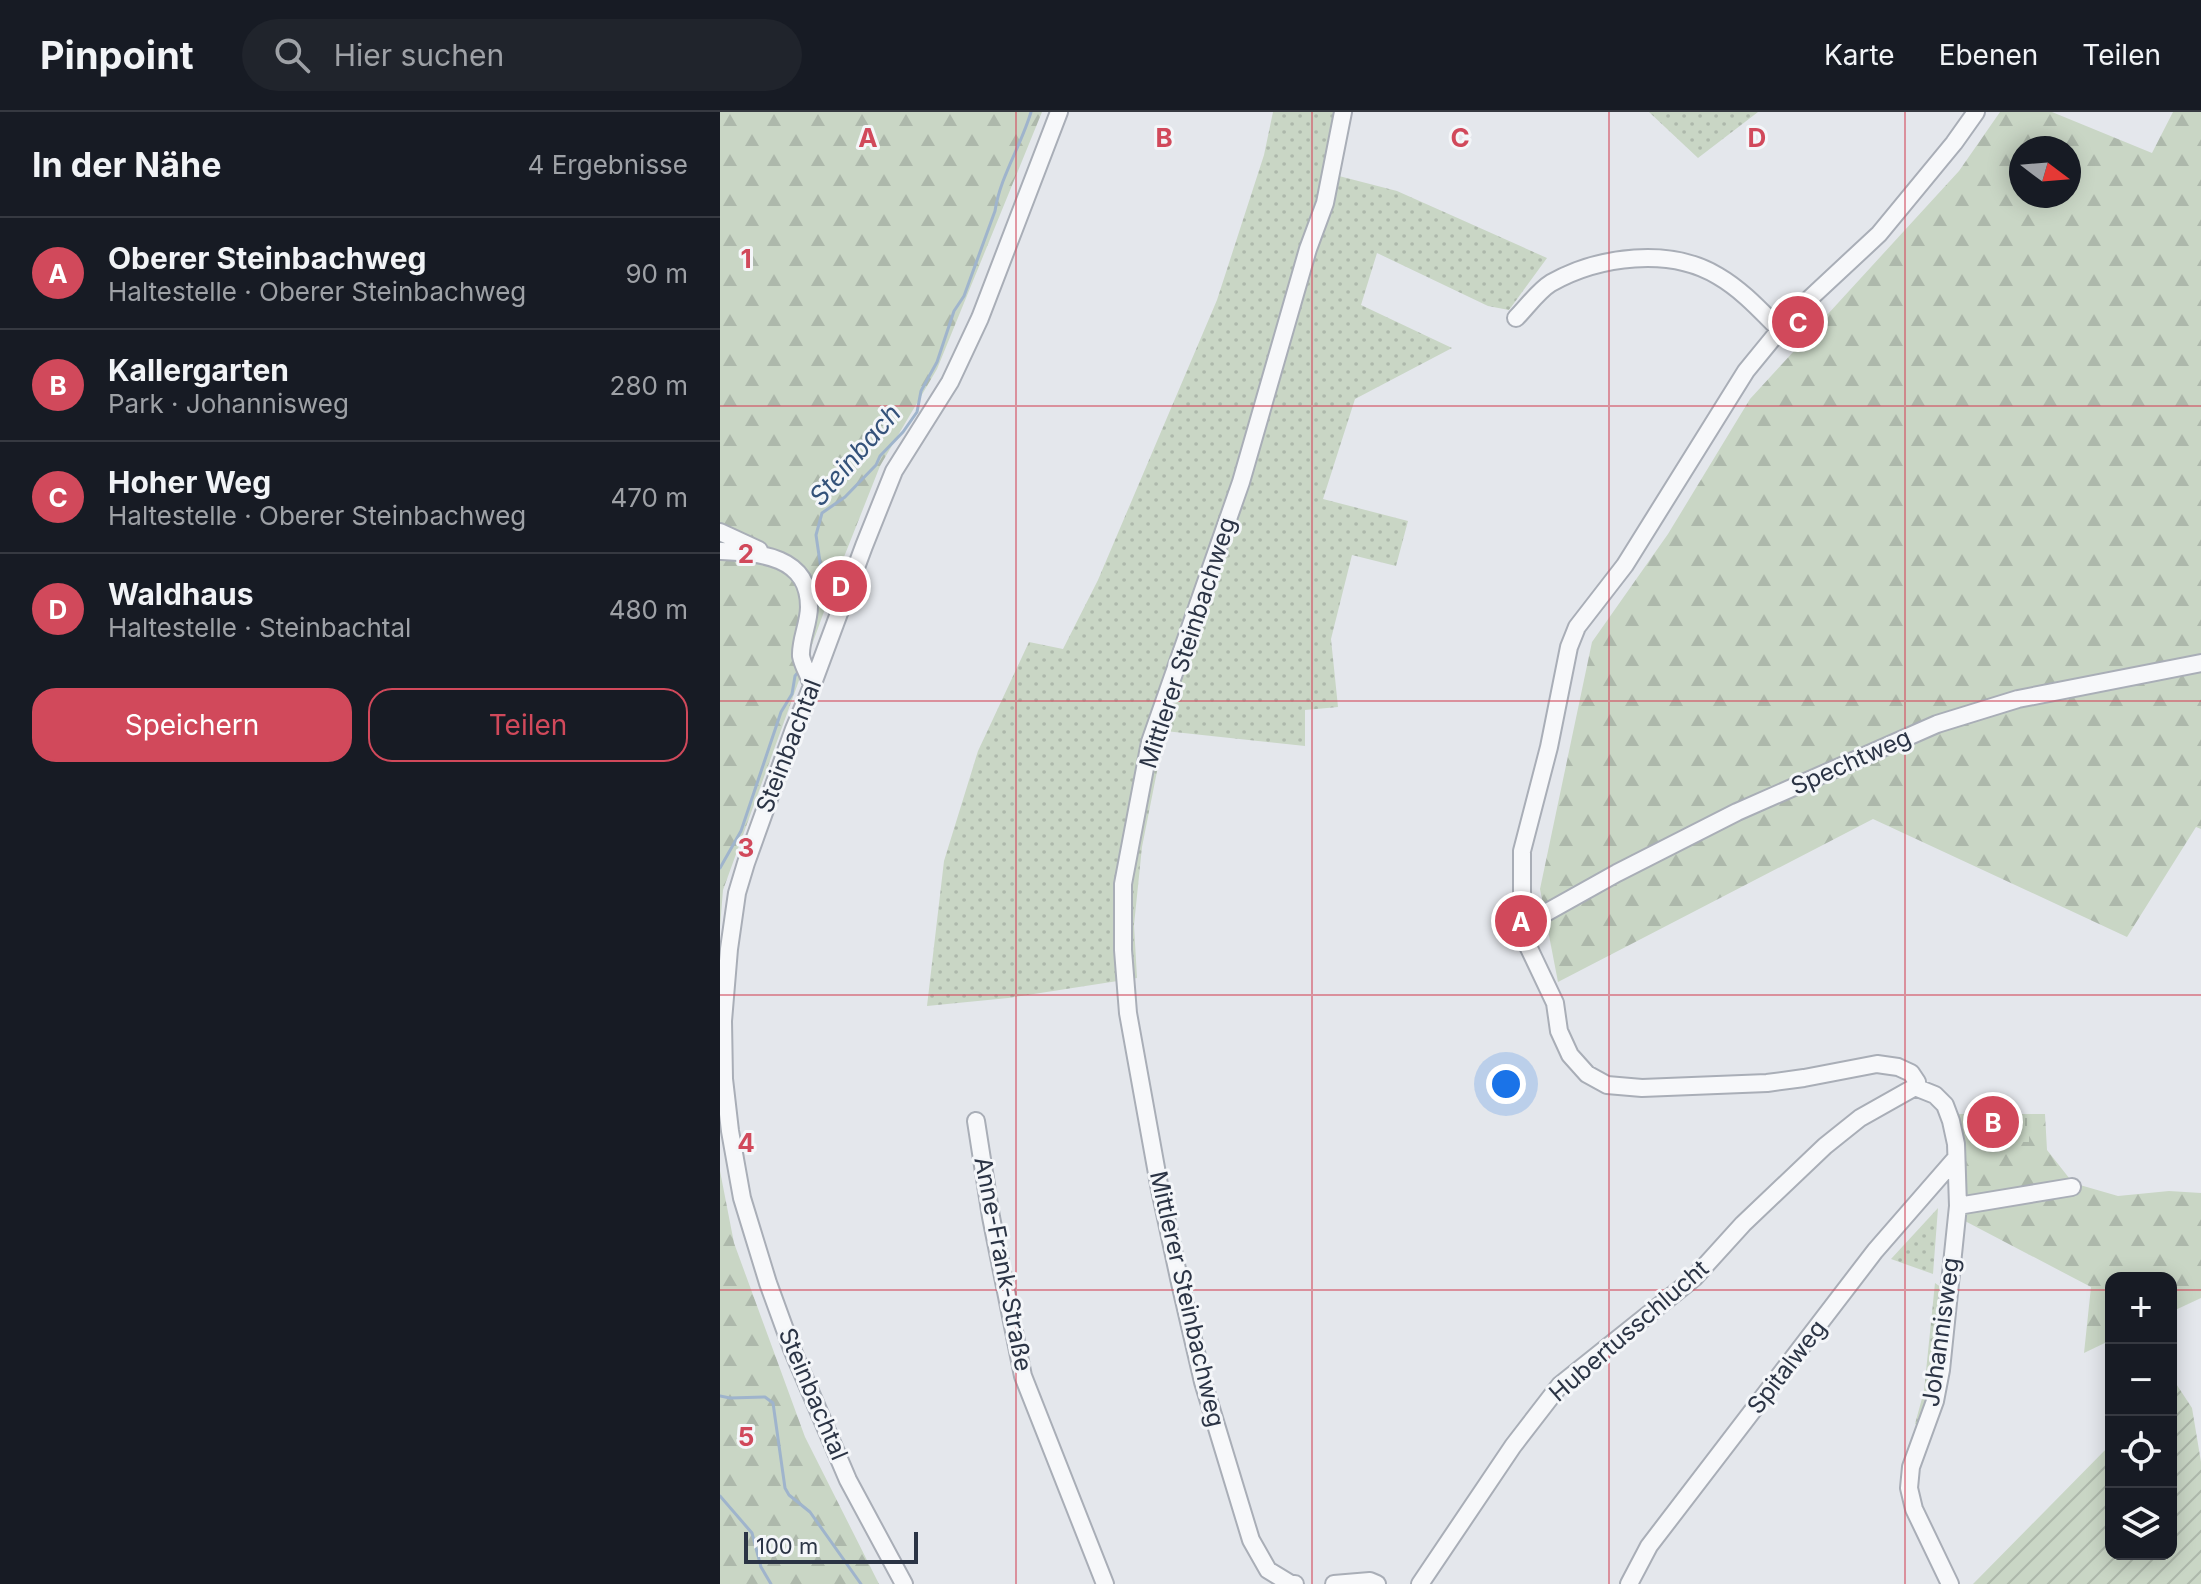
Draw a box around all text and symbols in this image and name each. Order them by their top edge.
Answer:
search box [242,19,802,91]
text: Pinpoint [40,32,194,78]
icon: search [270,33,314,77]
text: Hier suchen [334,37,504,73]
text: Karte [1824,38,1895,72]
text: Ebenen [1939,38,2038,72]
text: Teilen [2082,38,2161,72]
text: A [858,122,878,153]
text: B [1155,122,1173,153]
text: C [1450,122,1470,153]
text: D [1748,122,1766,153]
north arrow [2009,136,2081,208]
text: In der Nähe [32,144,221,185]
text: 4 Ergebnisse [528,149,688,180]
text: Oberer Steinbachweg [108,240,426,276]
text: 1 [740,243,752,274]
text: A [48,258,68,289]
text: 90 m [625,258,688,289]
text: Haltestelle · Oberer Steinbachweg [108,276,526,307]
pin: C [1772,292,1824,352]
text: Kallergarten [108,352,289,388]
text: B [49,370,67,401]
text: 280 m [610,370,688,401]
text: Park · Johannisweg [108,388,349,419]
water label: Steinbach [802,398,907,512]
text: Hoher Weg [108,464,271,500]
text: C [48,482,68,513]
text: 470 m [610,482,688,513]
text: Haltestelle · Oberer Steinbachweg [108,500,526,531]
street label: Mittlerer Steinbachweg [1133,514,1242,772]
text: 2 [738,538,754,569]
pin: D [815,556,867,616]
text: Waldhaus [108,576,253,612]
text: D [49,594,67,625]
text: 480 m [609,594,688,625]
text: Haltestelle · Steinbachtal [108,612,411,643]
street label: Steinbachtal [750,675,827,817]
button: Speichern [32,688,352,762]
button: Teilen [368,688,688,762]
street label: Spechtweg [1786,722,1915,801]
text: 3 [738,832,754,863]
pin: A [1495,891,1547,951]
your location [1486,1064,1526,1104]
pin: B [1967,1092,2019,1152]
text: 4 [737,1127,755,1158]
street label: Anne-Frank-Straße [968,1154,1039,1374]
street label: Mittlerer Steinbachweg [1144,1168,1231,1430]
street label: Hubertusschlucht [1543,1254,1714,1408]
street label: Johannisweg [1916,1255,1965,1408]
map controls [2105,1272,2177,1560]
button: + [2105,1272,2177,1344]
street label: Spitalweg [1741,1314,1832,1419]
street label: Steinbachtal [773,1323,854,1464]
button: − [2105,1344,2177,1416]
button: locate [2105,1416,2177,1488]
text: 5 [738,1421,754,1452]
button: layers [2105,1488,2177,1560]
scale bar [744,1528,918,1564]
text: 100 m [756,1533,818,1559]

